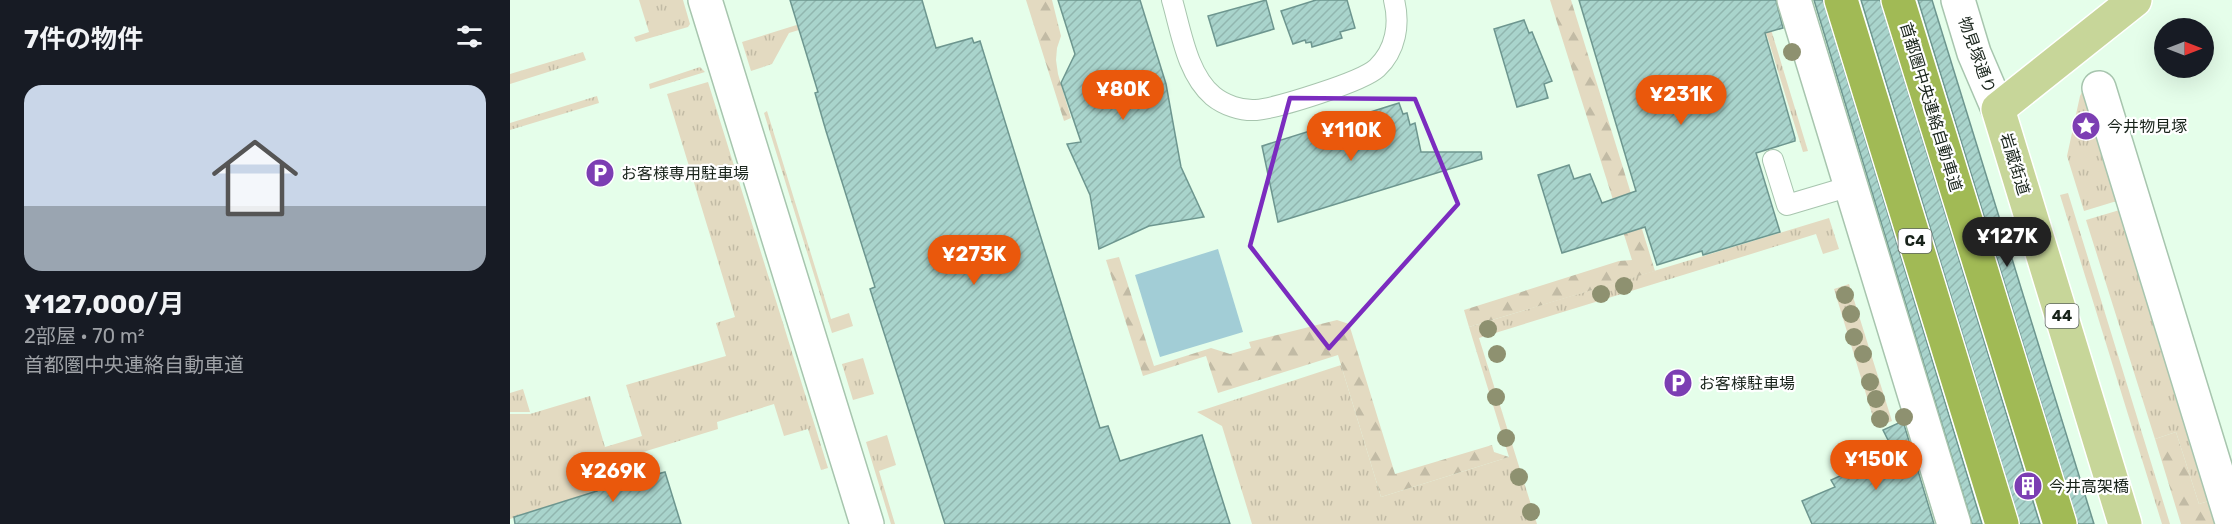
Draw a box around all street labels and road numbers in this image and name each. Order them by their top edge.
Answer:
street label: 物見塚通り [1954,14,2000,96]
street label: 首都圏中央連絡自動車道 [1896,20,1966,194]
street label: 岩蔵街道 [1997,131,2033,197]
road number: C4 [1898,229,1932,253]
road number: 44 [2046,304,2078,328]

